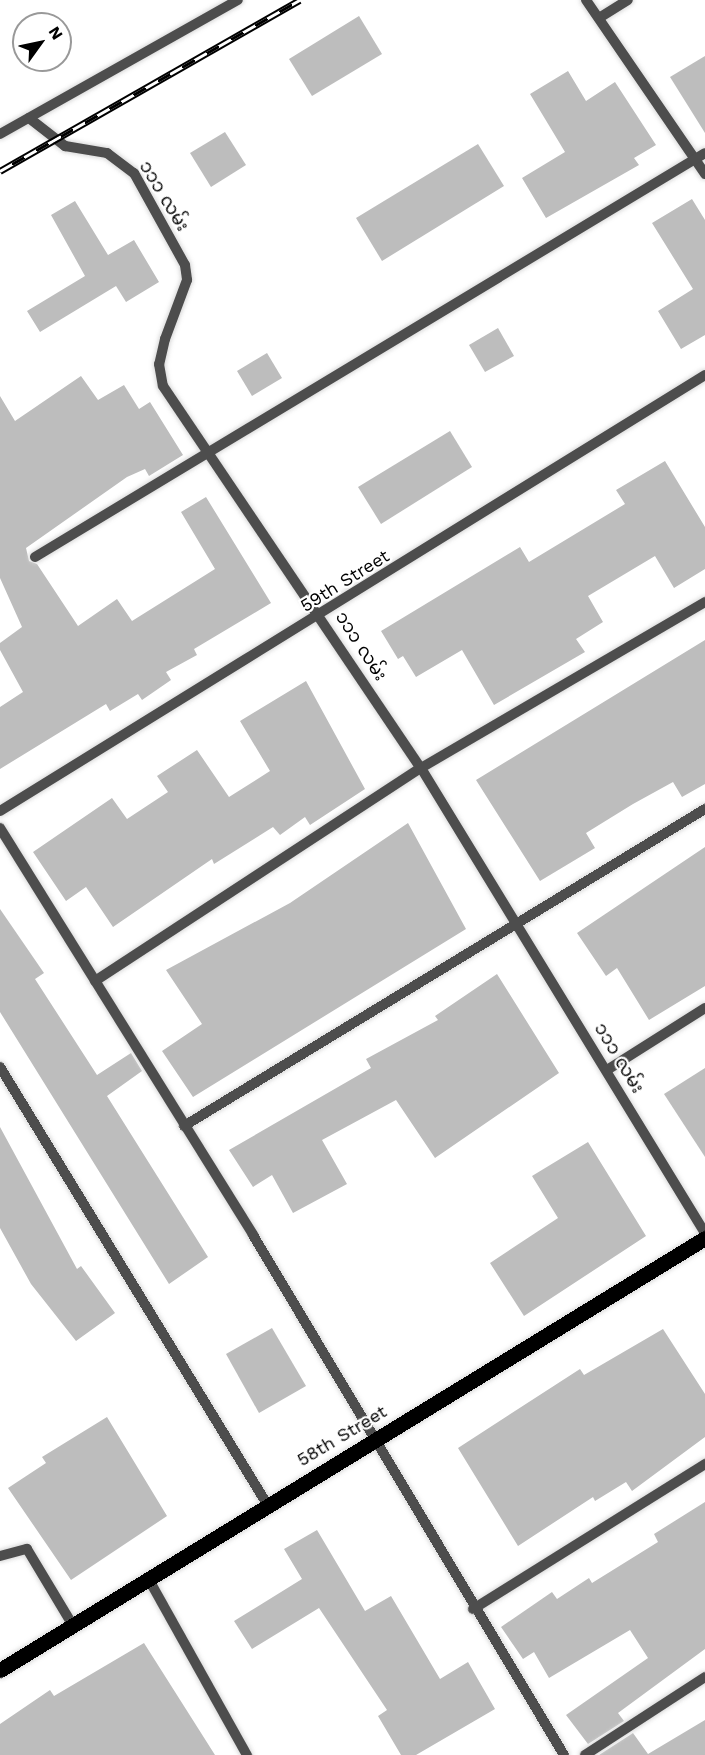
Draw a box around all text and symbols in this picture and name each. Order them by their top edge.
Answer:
north arrow [12,12,72,72]
text: N [45,23,67,43]
street label: ၁၁၁ လမ်း [135,157,193,235]
street label: 59th Street [297,545,393,617]
street label: ၁၁၁ လမ်း [331,607,391,685]
street label: ၁၁၁ လမ်း [590,1019,648,1097]
street label: 58th Street [293,1401,391,1471]

